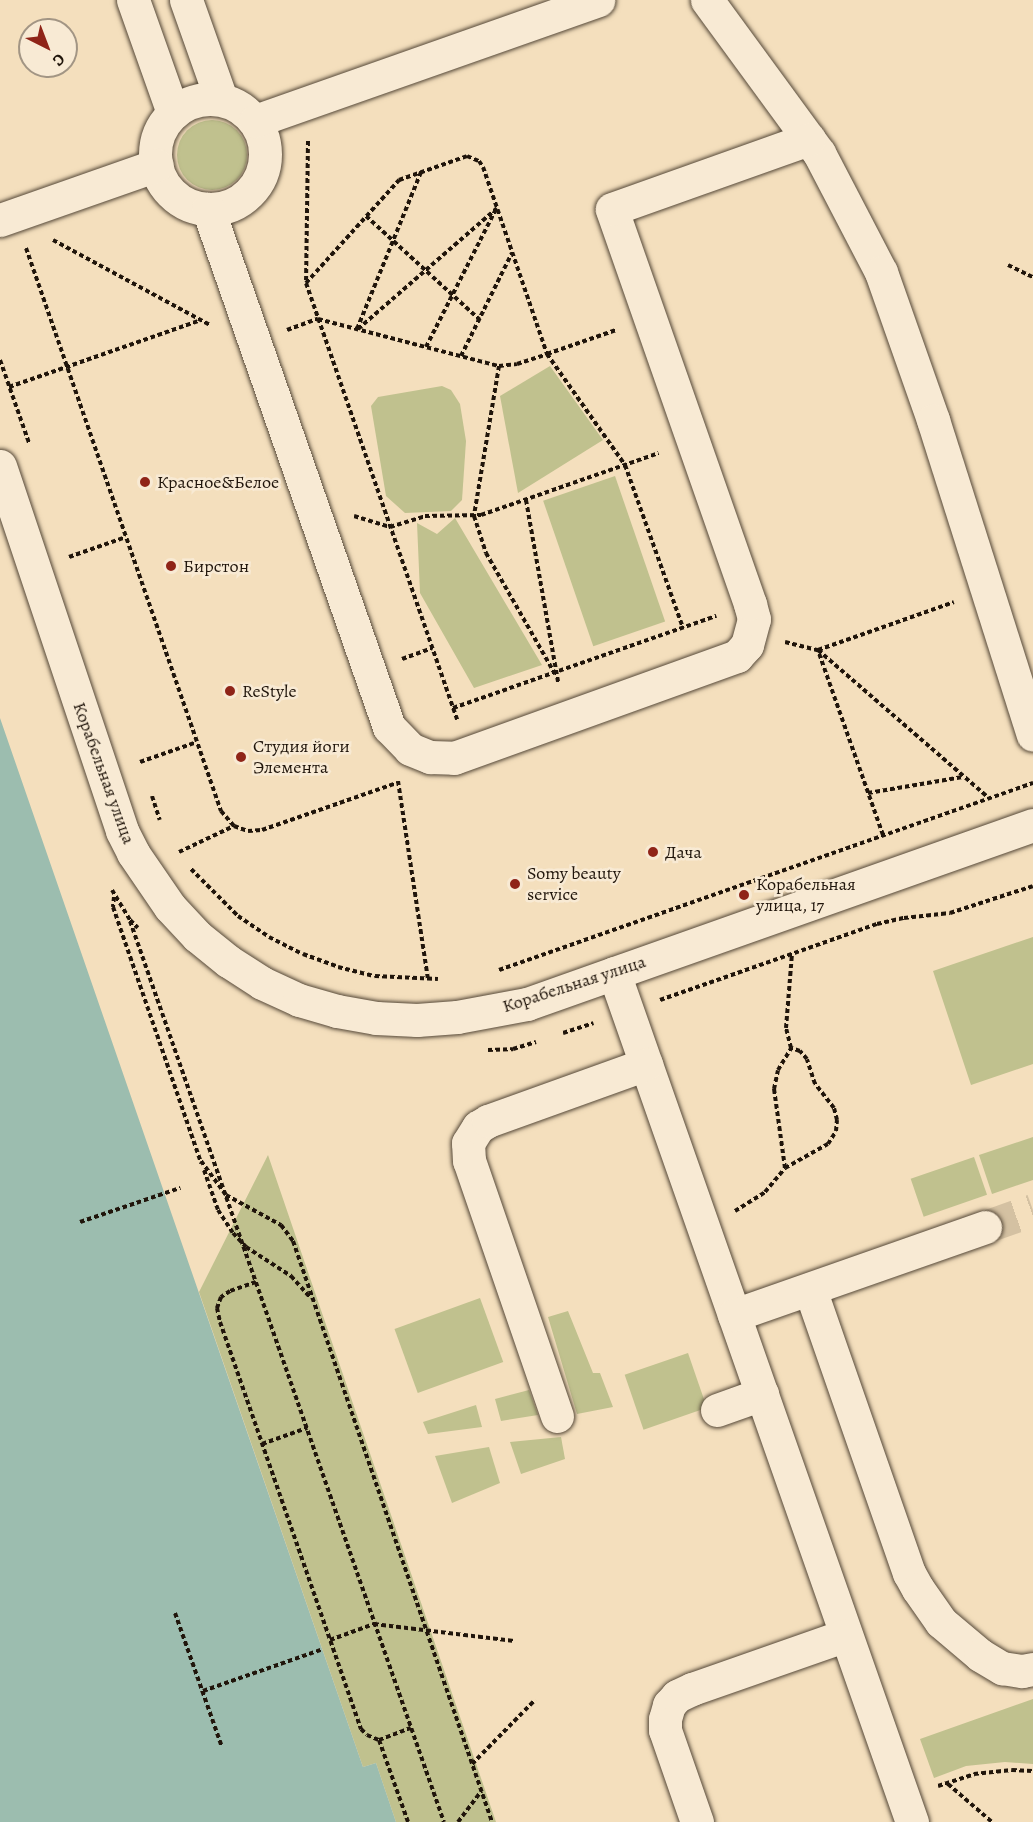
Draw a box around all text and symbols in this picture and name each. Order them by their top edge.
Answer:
north arrow [18,18,78,78]
text: С [48,48,70,71]
place label: Красное&Белое [157,471,279,493]
marker: Красное&Белое [138,475,152,489]
place label: Бирстон [183,555,249,577]
marker: Бирстон [164,559,178,573]
place label: ReStyle [242,680,296,702]
marker: ReStyle [223,684,237,698]
street label: Корабельная улица [68,699,140,847]
place label: Студия йоги Элемента [253,736,350,778]
marker: Студия йоги Элемента [234,750,248,764]
place label: Дача [665,841,702,863]
marker: Дача [646,845,660,859]
place label: Somy beauty service [527,863,621,906]
place label: Корабельная улица, 17 [756,874,856,916]
marker: Somy beauty service [508,877,522,891]
marker: Корабельная улица, 17 [737,888,751,902]
street label: Корабельная улица [500,951,648,1017]

